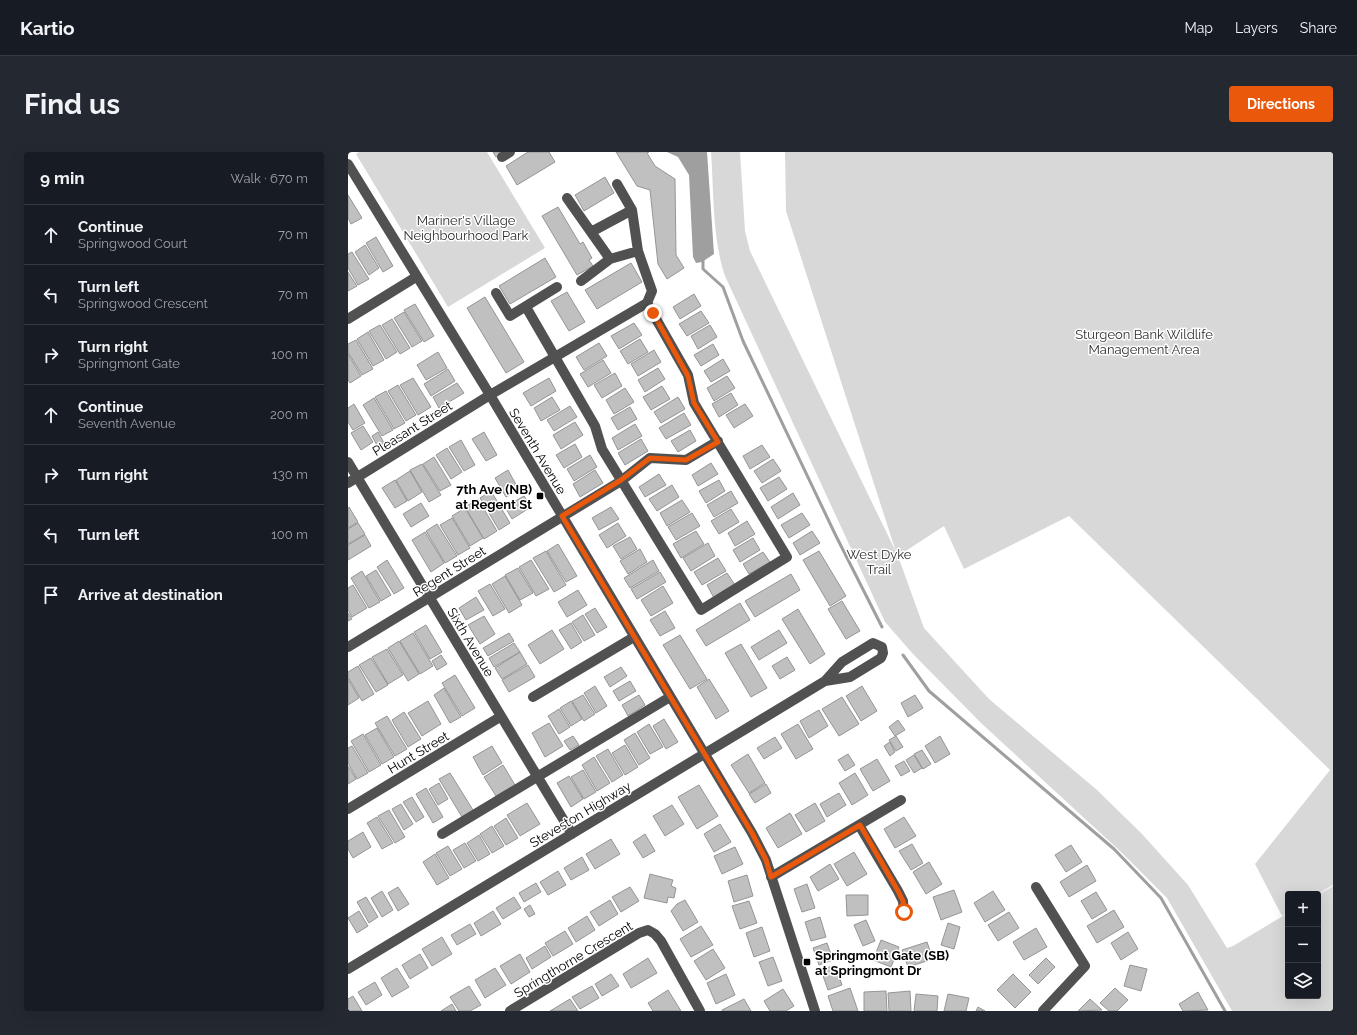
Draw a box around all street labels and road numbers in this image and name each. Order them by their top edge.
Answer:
street label: Pleasant Street [370,398,455,459]
street label: Seventh Avenue [506,406,569,497]
street label: Regent Street [410,543,489,600]
street label: Sixth Avenue [444,605,497,680]
street label: Hunt Street [385,728,452,777]
street label: Steveston Highway [527,778,633,851]
street label: Springthorne Crescent [511,918,636,1001]

